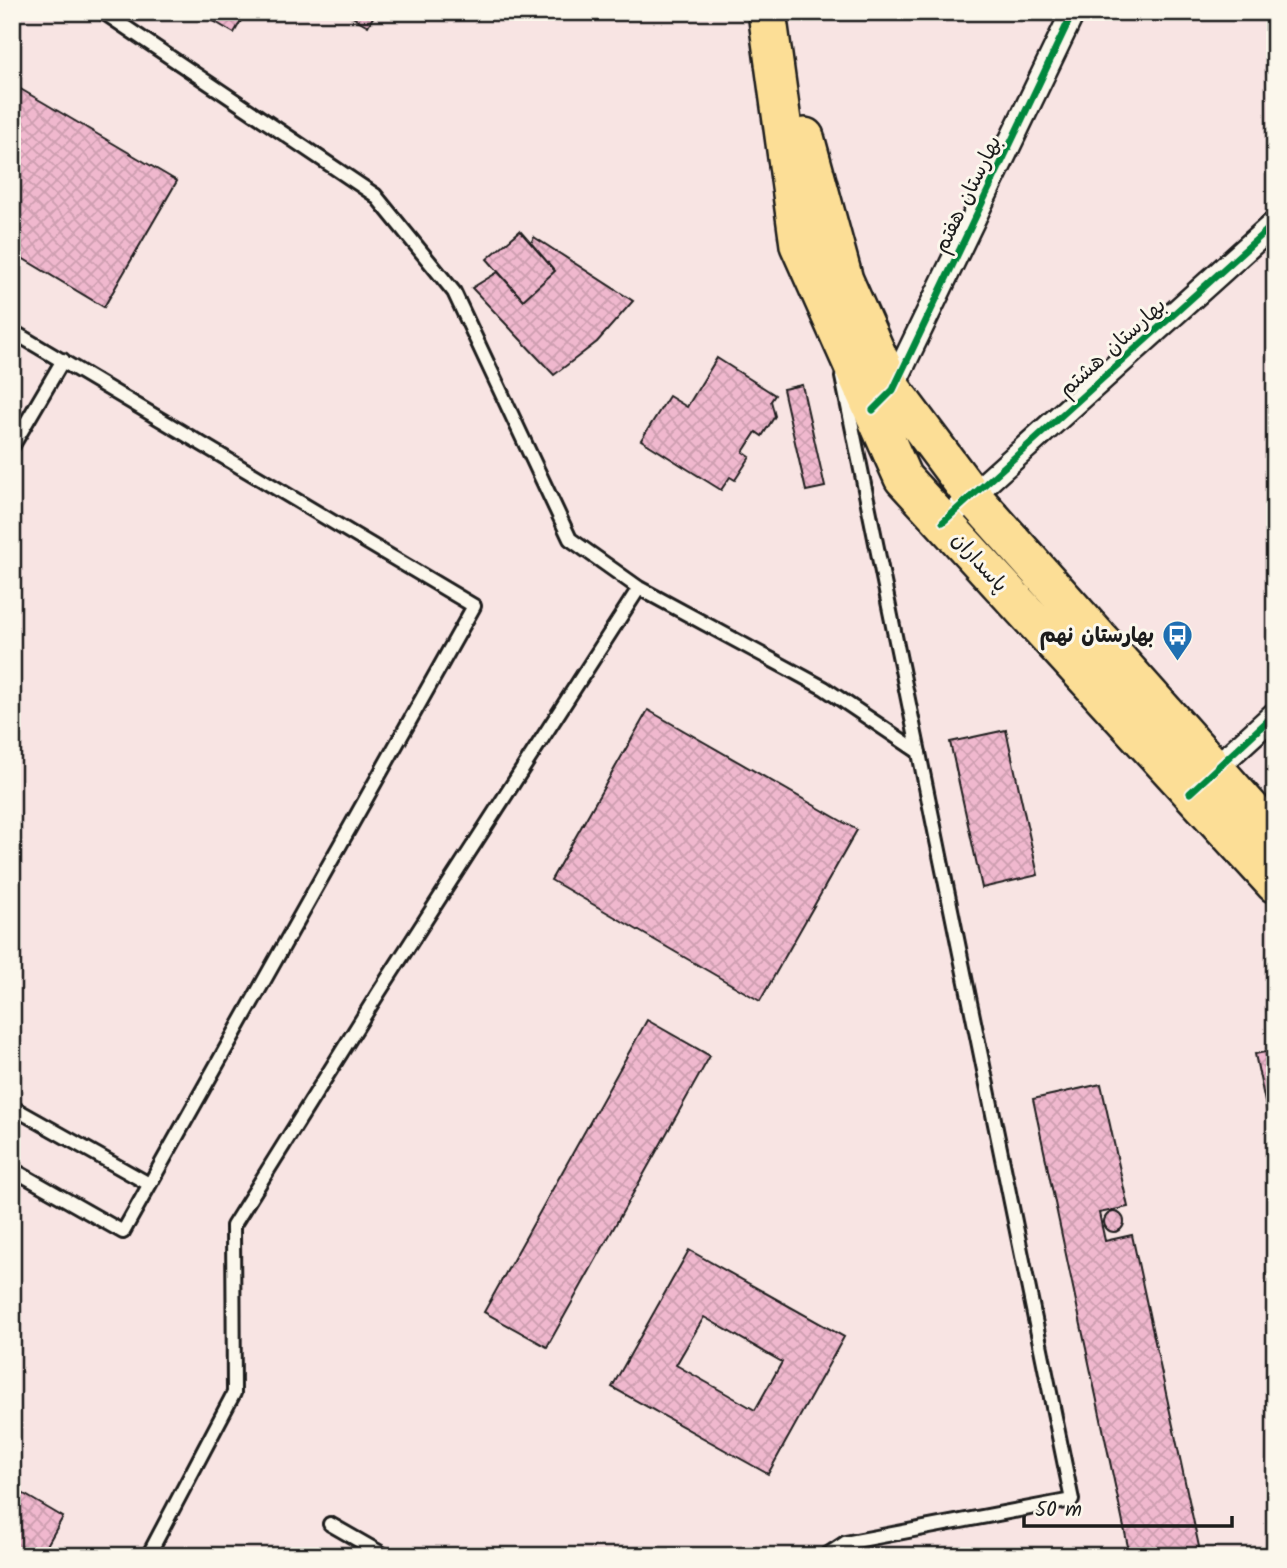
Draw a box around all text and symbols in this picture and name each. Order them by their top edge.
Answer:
street label: بهارستان هفتم [926,130,1011,259]
street label: بهارستان هشتم [1052,291,1174,406]
street label: پاسداران [943,525,1015,601]
bus stop icon: بهارستان نهم [1160,618,1194,662]
place label: بهارستان نهم [1040,620,1154,653]
scale bar [1024,1484,1233,1528]
text: 50 m [1035,1494,1082,1527]

